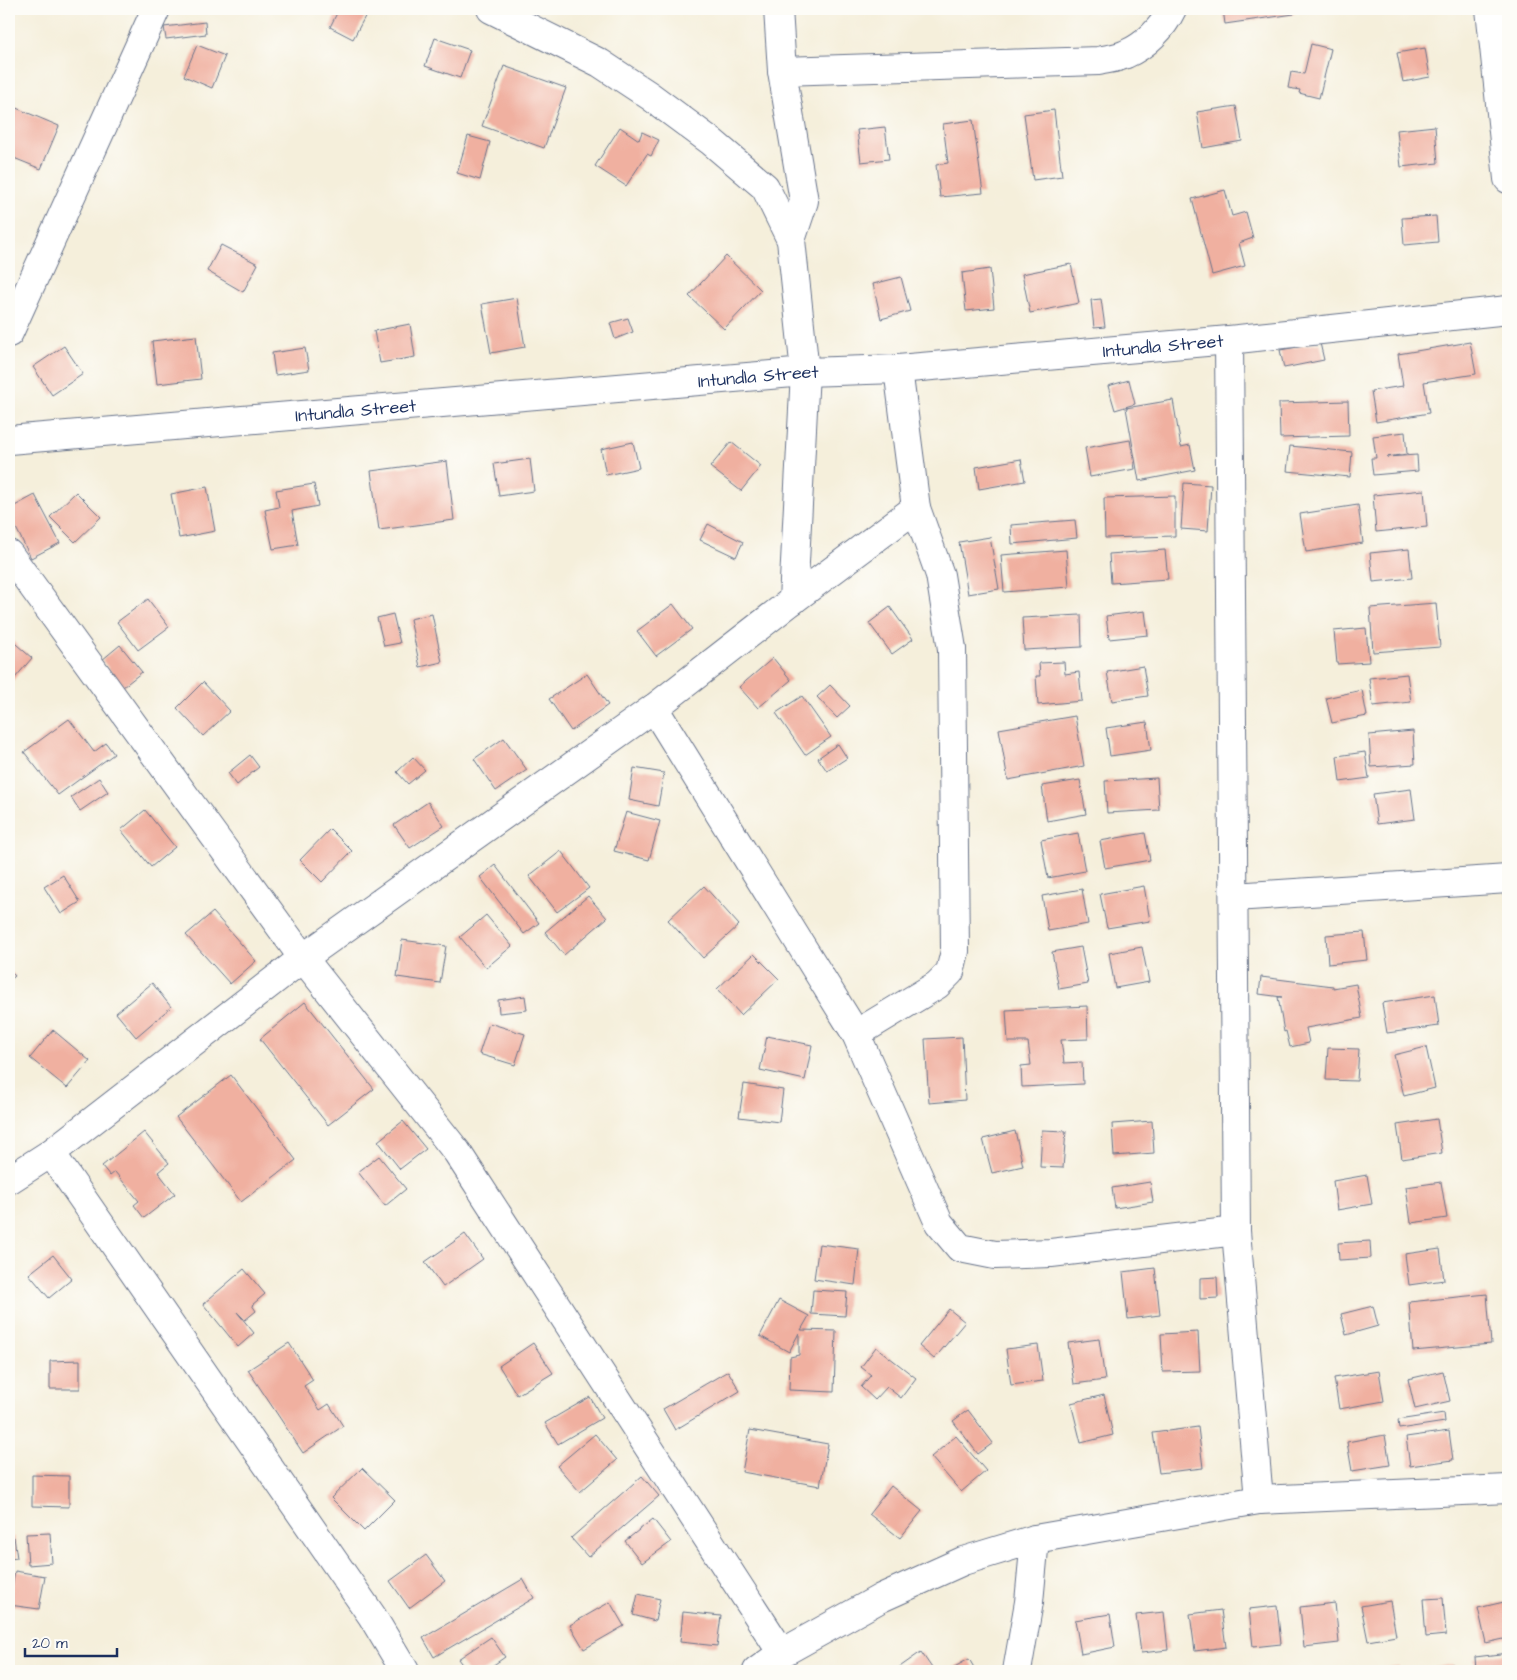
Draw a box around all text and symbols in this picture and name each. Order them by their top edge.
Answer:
street label: Intundla Street [1102,328,1225,364]
street label: Intundla Street [697,360,820,394]
street label: Intundla Street [294,393,418,428]
scale bar [25,1625,118,1657]
text: 20 m [32,1633,68,1654]

